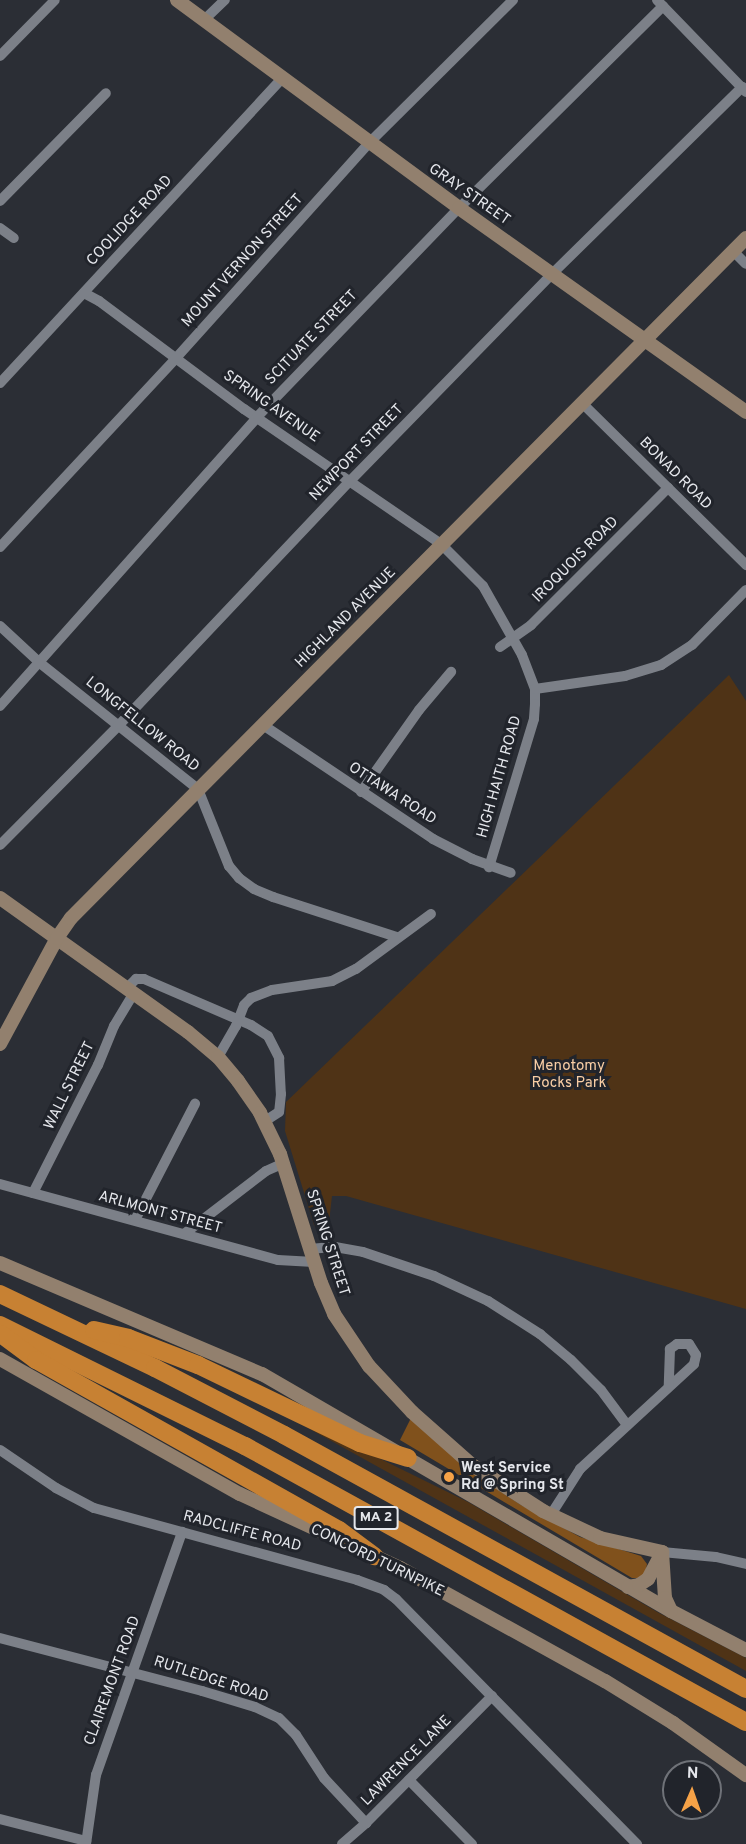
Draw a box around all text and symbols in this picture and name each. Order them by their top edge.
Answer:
street label: GRAY STREET [425,160,513,230]
street label: COOLIDGE ROAD [83,172,177,270]
street label: MOUNT VERNON STREET [178,190,308,332]
street label: SCITUATE STREET [262,287,362,389]
street label: SPRING AVENUE [219,367,323,447]
street label: NEWPORT STREET [306,401,408,505]
street label: BONAD ROAD [635,434,715,514]
street label: IROQUOIS ROAD [529,513,623,607]
street label: HIGHLAND AVENUE [292,564,400,672]
street label: LONGFELLOW ROAD [81,674,203,776]
street label: HIGH HAITH ROAD [474,714,526,840]
street label: OTTAWA ROAD [344,759,440,829]
street label: WALL STREET [41,1039,99,1133]
park label: Menotomy Rocks Park [532,1057,606,1092]
street label: SPRING STREET [301,1187,353,1299]
street label: ARLMONT STREET [96,1188,224,1238]
place label: West Service Rd @ Spring St [461,1459,564,1494]
marker: West Service Rd @ Spring St [442,1470,456,1484]
road number: MA 2 [352,1507,400,1529]
street label: RADCLIFFE ROAD [181,1508,303,1556]
street label: CONCORD TURNPIKE [307,1521,447,1601]
street label: CLAIREMONT ROAD [81,1613,145,1749]
street label: RUTLEDGE ROAD [151,1653,271,1707]
street label: LAWRENCE LANE [358,1712,456,1810]
north arrow [662,1760,722,1820]
text: N [686,1764,699,1784]

